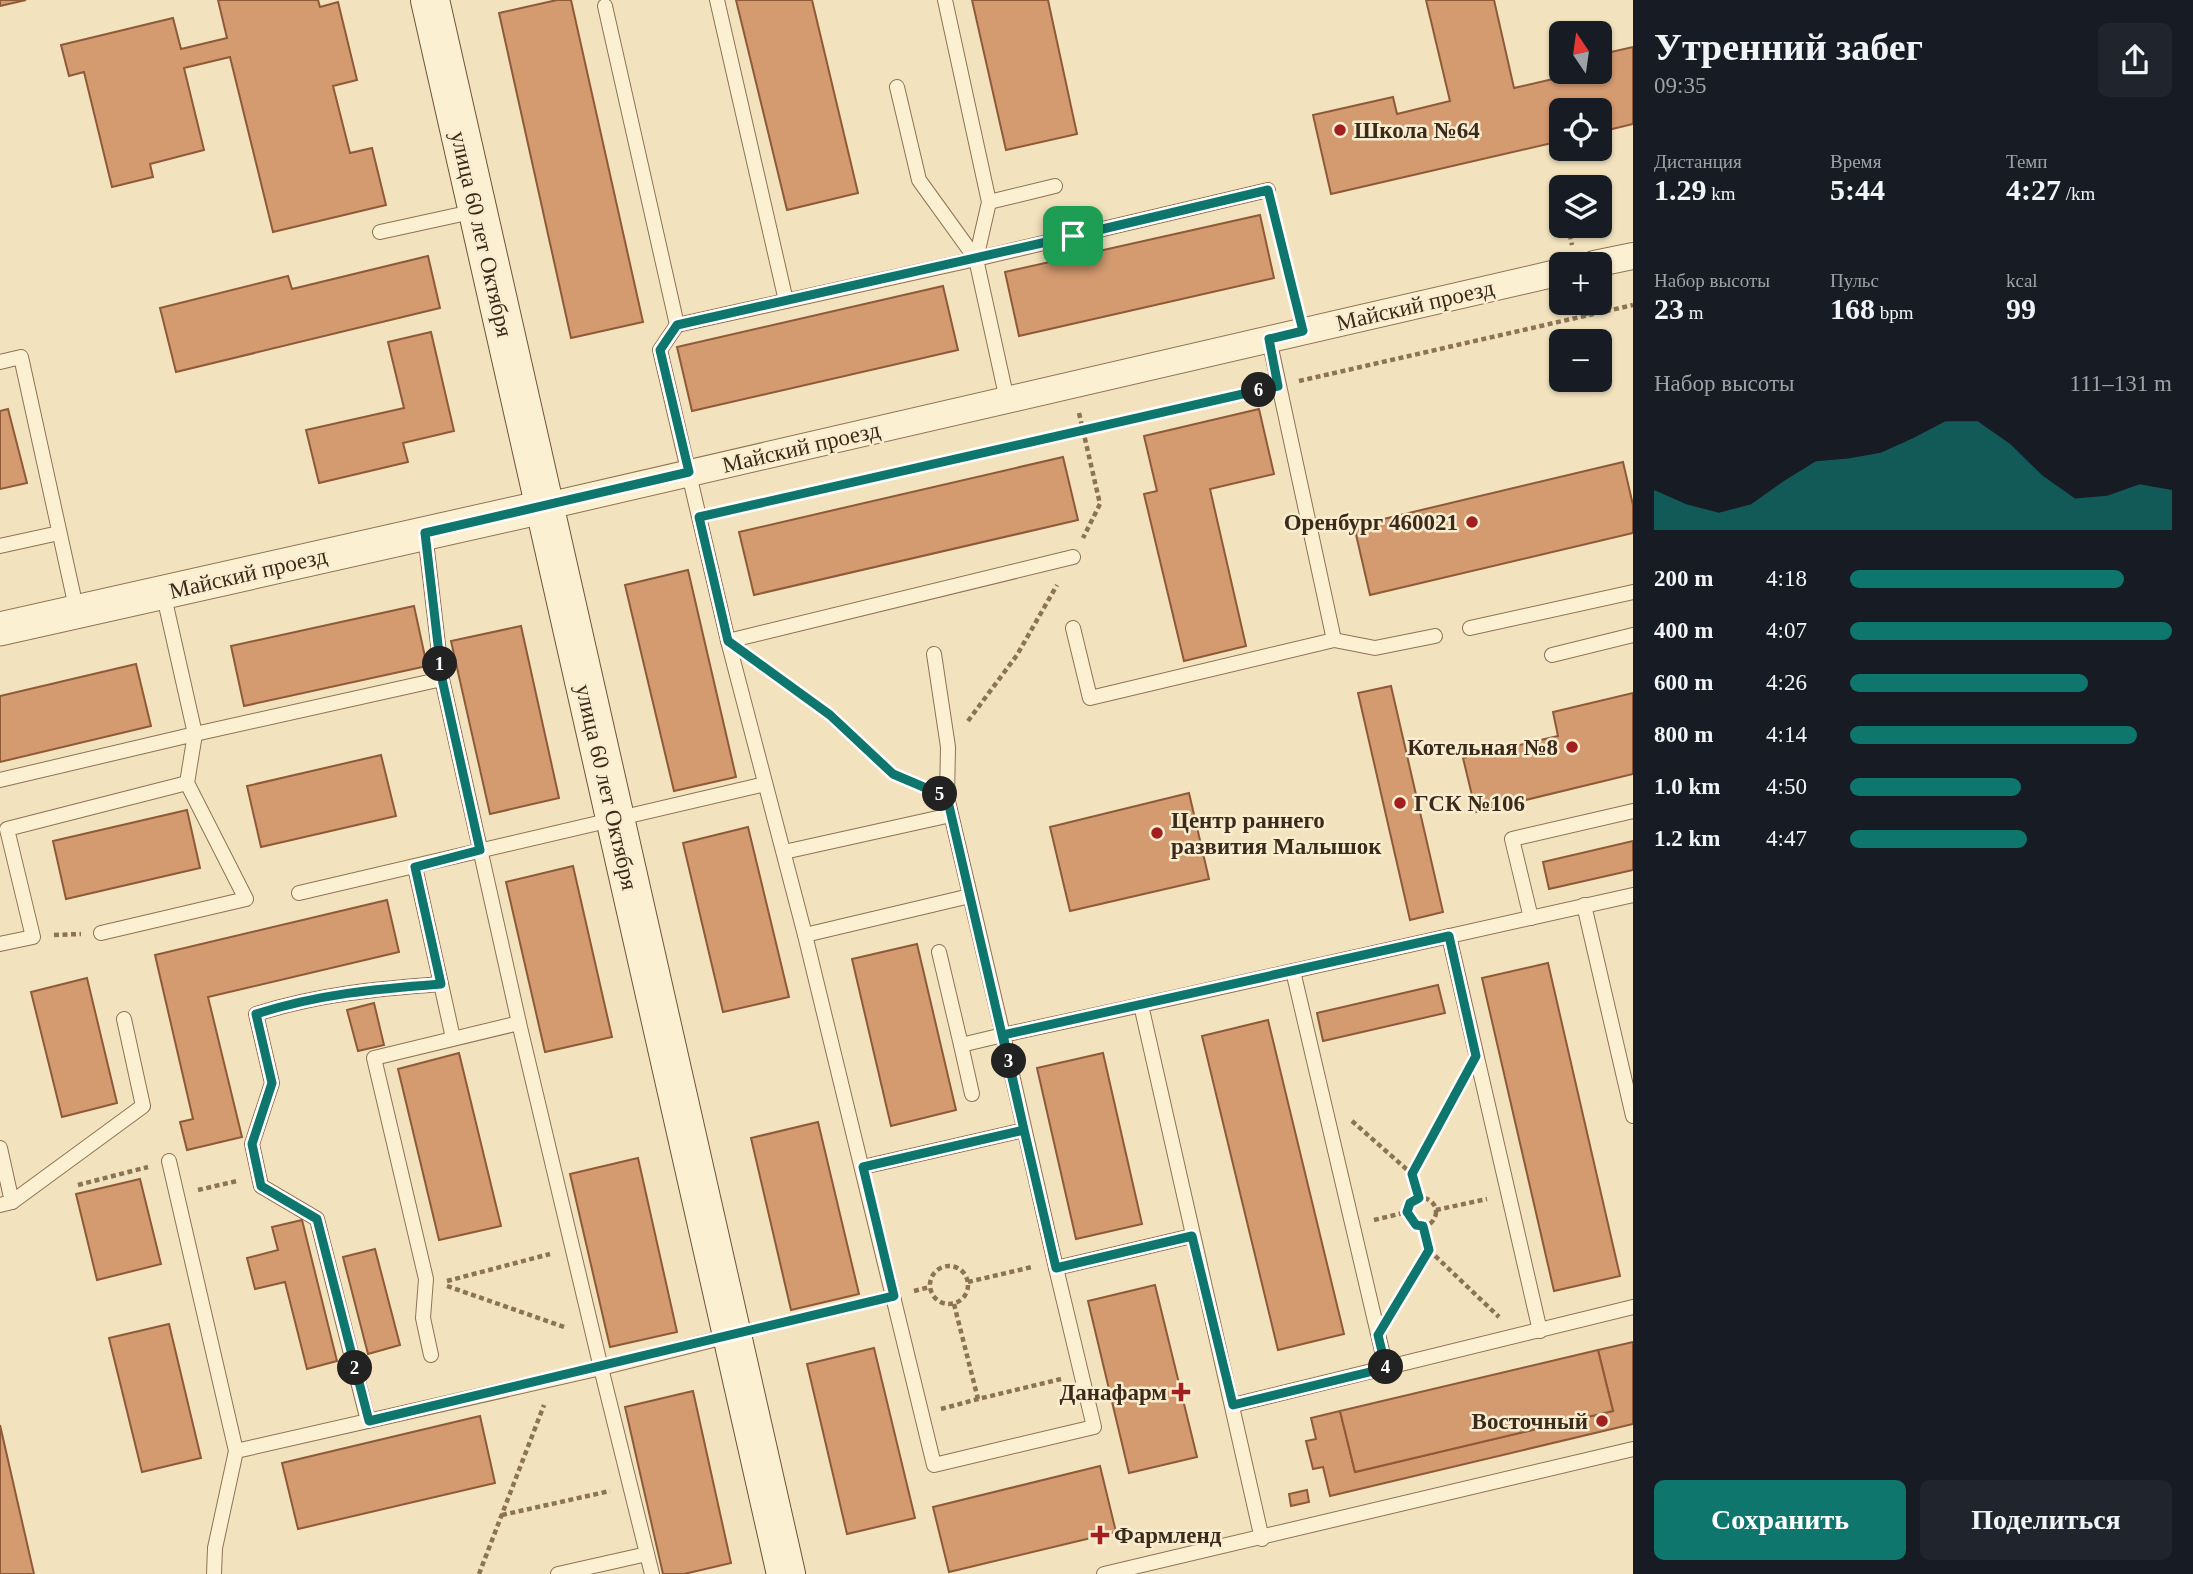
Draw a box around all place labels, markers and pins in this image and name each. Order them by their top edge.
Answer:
place label: Школа №64 [1354,118,1480,143]
marker: Школа №64 [1332,122,1348,138]
pin [1043,206,1103,266]
pin: 6 [1242,372,1276,408]
place label: Оренбург 460021 [1284,510,1458,535]
marker: Оренбург 460021 [1464,514,1480,530]
pin: 1 [422,646,458,682]
place label: Котельная №8 [1407,735,1558,760]
marker: Котельная №8 [1564,739,1580,755]
pin: 5 [922,776,958,812]
place label: ГСК №106 [1414,791,1525,816]
marker: ГСК №106 [1392,795,1408,811]
place label: Центр раннего развития Малышок [1171,808,1382,859]
marker: Центр раннего развития Малышок [1149,825,1165,841]
pin: 3 [992,1044,1026,1078]
pin: 2 [338,1350,372,1386]
pin: 4 [1368,1350,1404,1384]
place label: Данафарм [1059,1380,1167,1405]
marker: Данафарм [1173,1384,1189,1400]
place label: Восточный [1472,1409,1588,1434]
marker: Восточный [1594,1413,1610,1429]
place label: Фармленд [1114,1523,1222,1548]
marker: Фармленд [1092,1527,1108,1543]

